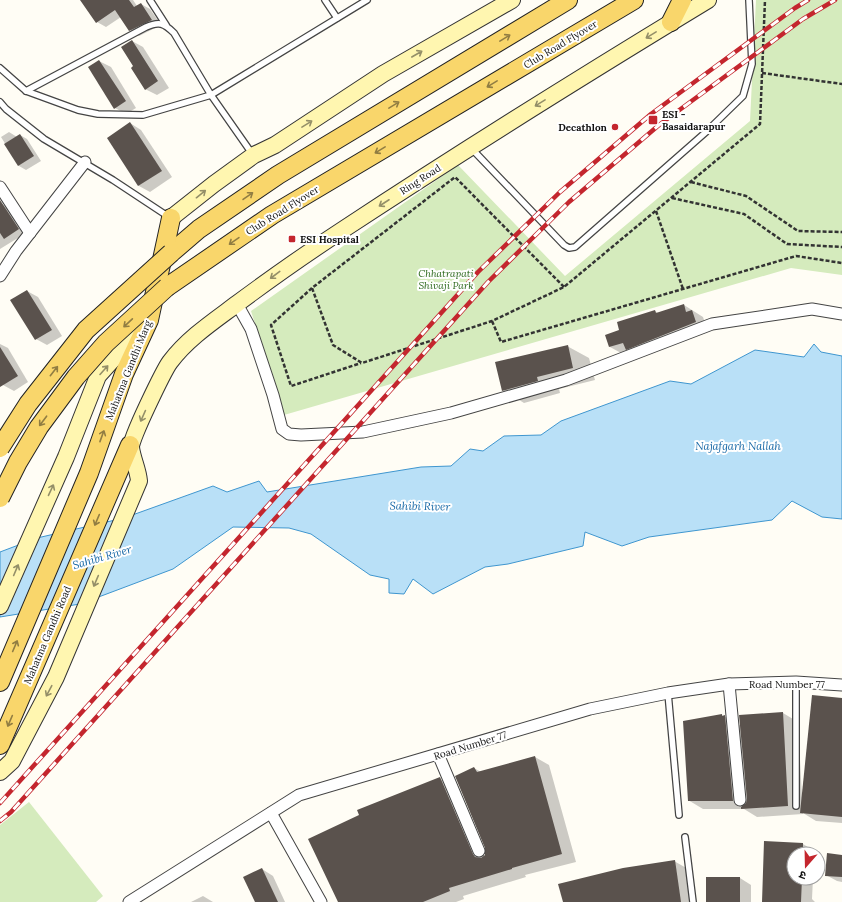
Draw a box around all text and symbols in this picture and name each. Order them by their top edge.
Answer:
street label: Club Road Flyover [521,17,600,72]
one-way arrow [645,31,657,39]
one-way arrow [499,34,511,42]
one-way arrow [411,50,423,58]
one-way arrow [486,81,498,89]
one-way arrow [535,99,546,107]
one-way arrow [388,101,399,109]
place label: ESI - Basaidarapur [662,108,726,133]
marker: ESI - Basaidarapur [647,114,659,126]
one-way arrow [301,120,312,128]
place label: Decathlon [558,121,608,134]
marker: Decathlon [610,122,620,132]
one-way arrow [374,147,386,155]
street label: Ring Road [397,161,443,198]
street label: Club Road Flyover [243,182,322,238]
one-way arrow [196,190,207,198]
one-way arrow [242,192,253,200]
one-way arrow [378,199,389,207]
place label: ESI Hospital [300,233,359,246]
marker: ESI Hospital [287,234,297,244]
one-way arrow [229,237,240,245]
park label: Chhatrapati Shivaji Park [418,267,474,292]
one-way arrow [270,271,281,279]
street label: Mahatma Gandhi Marg [103,318,155,422]
one-way arrow [123,318,133,327]
one-way arrow [50,365,59,376]
one-way arrow [99,365,108,375]
one-way arrow [139,410,147,422]
one-way arrow [39,416,47,427]
one-way arrow [99,431,107,443]
water label: Najafgarh Nallah [695,439,782,453]
one-way arrow [48,484,55,496]
water label: Sahibi River [390,498,451,514]
one-way arrow [93,514,100,526]
water label: Sahibi River [71,542,134,572]
one-way arrow [12,564,20,576]
one-way arrow [92,575,100,587]
street label: Mahatma Gandhi Road [21,584,74,686]
one-way arrow [12,641,20,653]
street label: Road Number 77 [749,678,825,691]
one-way arrow [45,684,52,696]
one-way arrow [6,715,13,727]
street label: Road Number 77 [432,728,509,763]
north arrow [786,846,826,886]
text: उ [797,868,808,883]

